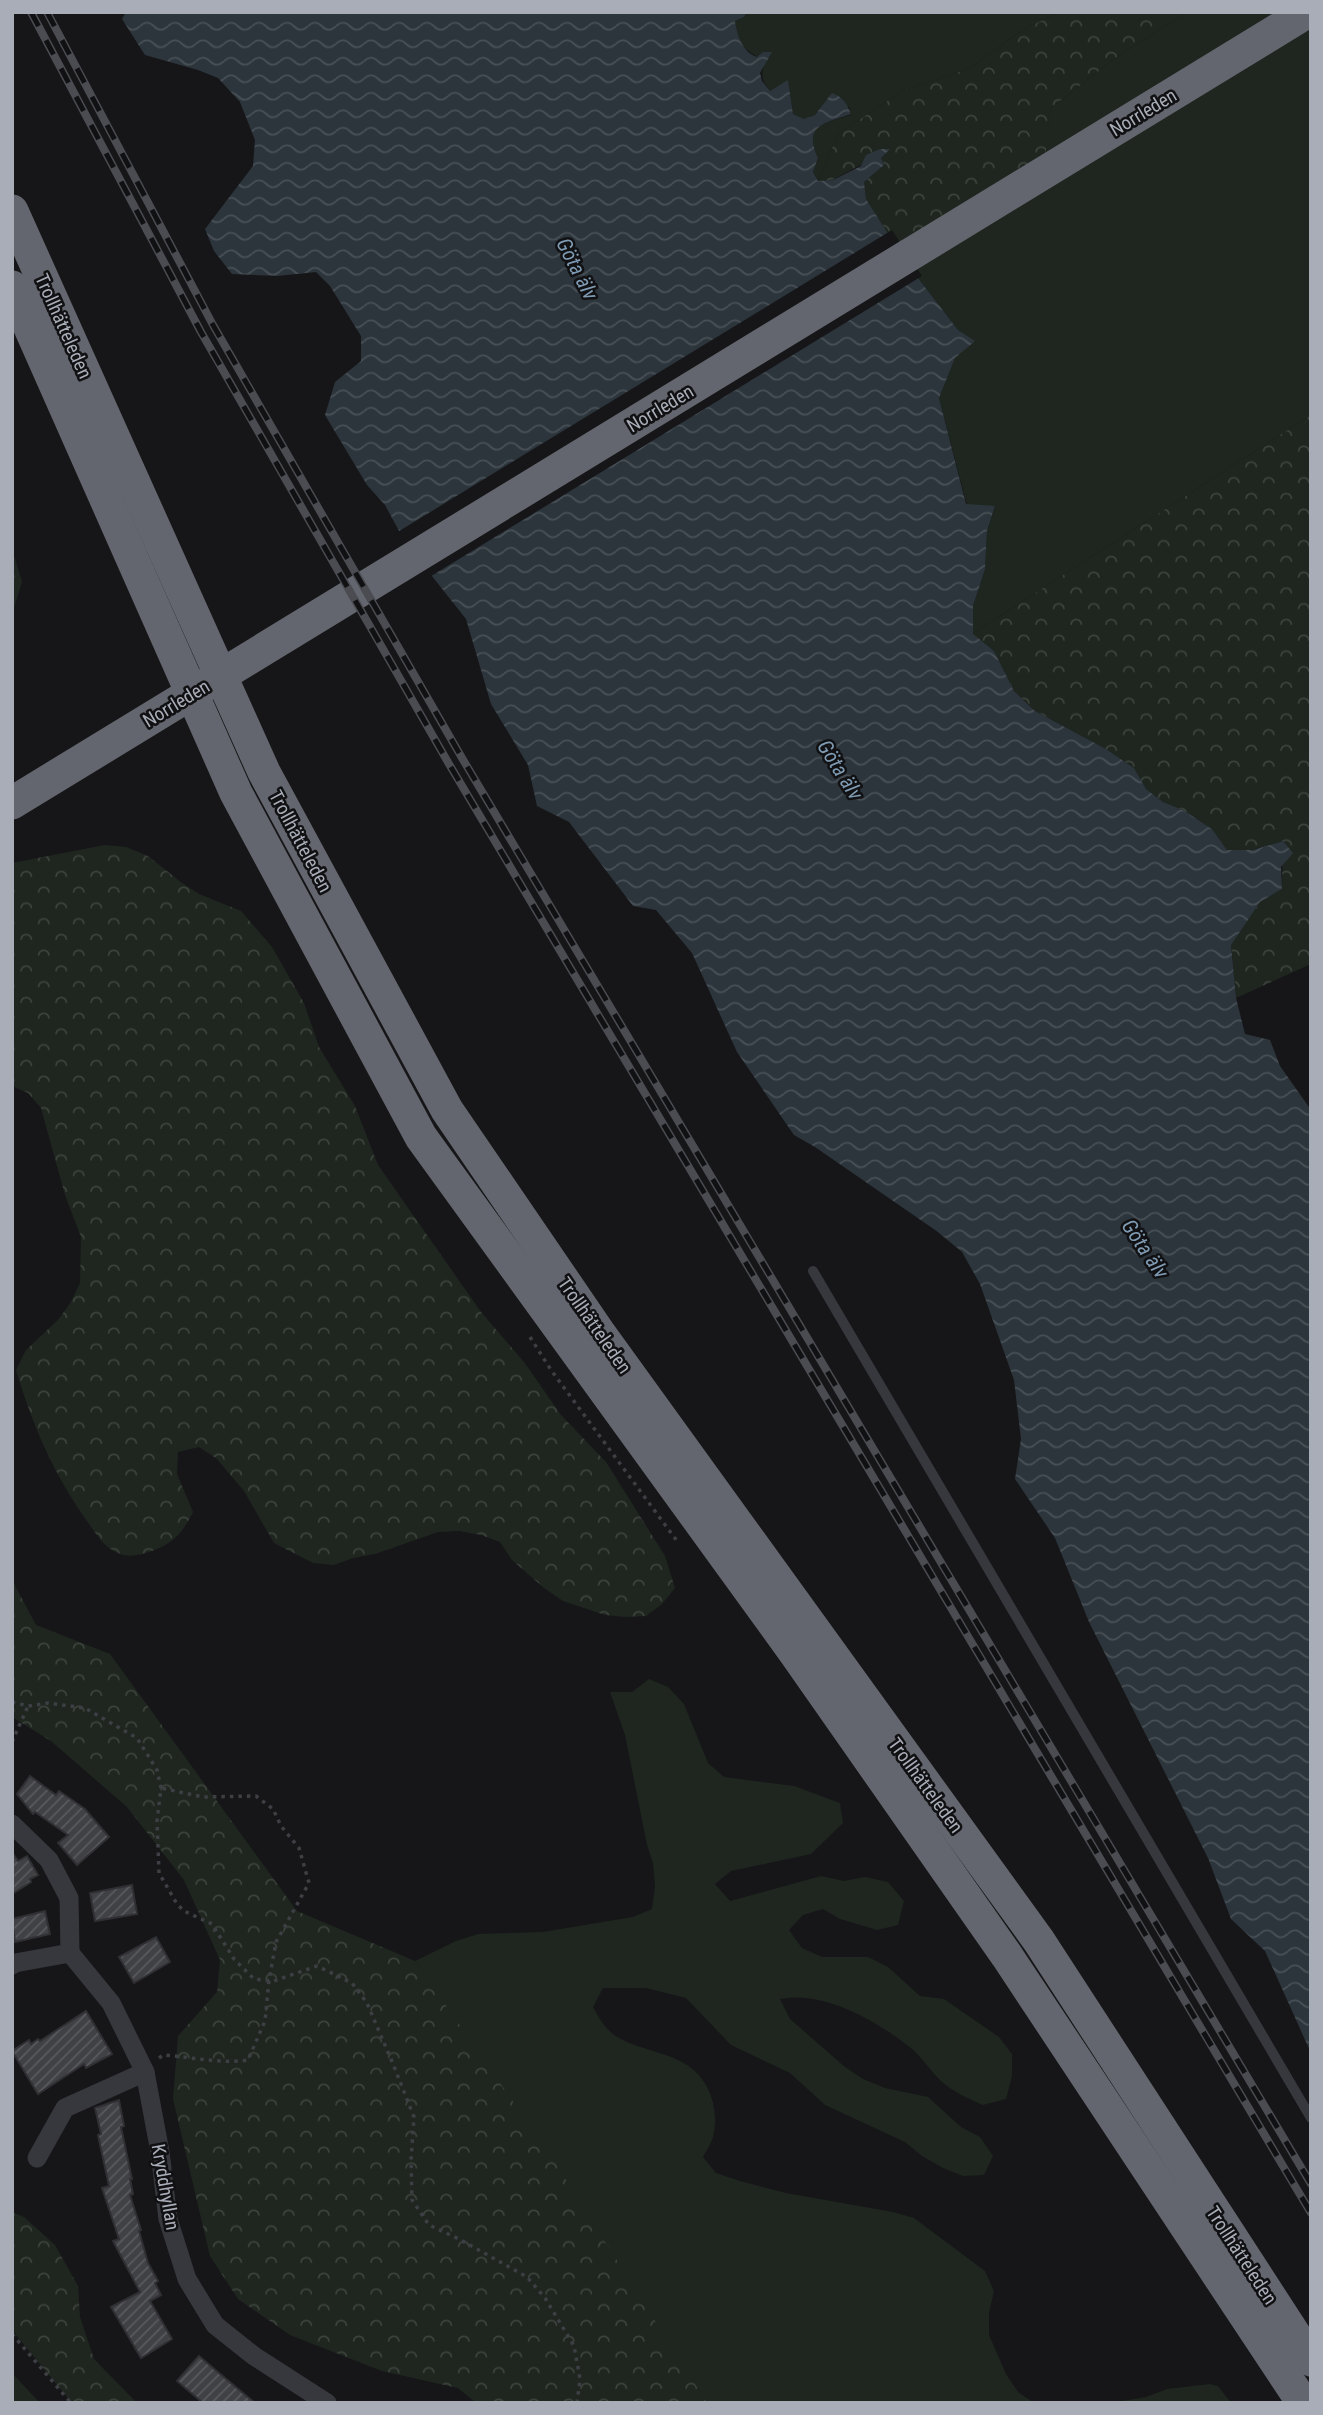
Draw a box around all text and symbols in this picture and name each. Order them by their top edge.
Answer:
street label: Norrleden [1106,84,1181,141]
water label: Göta älv [551,234,603,305]
street label: Trollhätteleden [30,270,97,382]
street label: Norrleden [623,380,698,437]
street label: Norrleden [139,675,214,732]
water label: Göta älv [812,736,868,805]
street label: Trollhätteleden [264,786,337,896]
water label: Göta älv [1117,1215,1174,1284]
street label: Trollhätteleden [553,1273,636,1378]
street label: Trollhätteleden [883,1733,968,1837]
street label: Kryddhyllan [147,2142,184,2232]
street label: Trollhätteleden [1201,2202,1282,2309]

